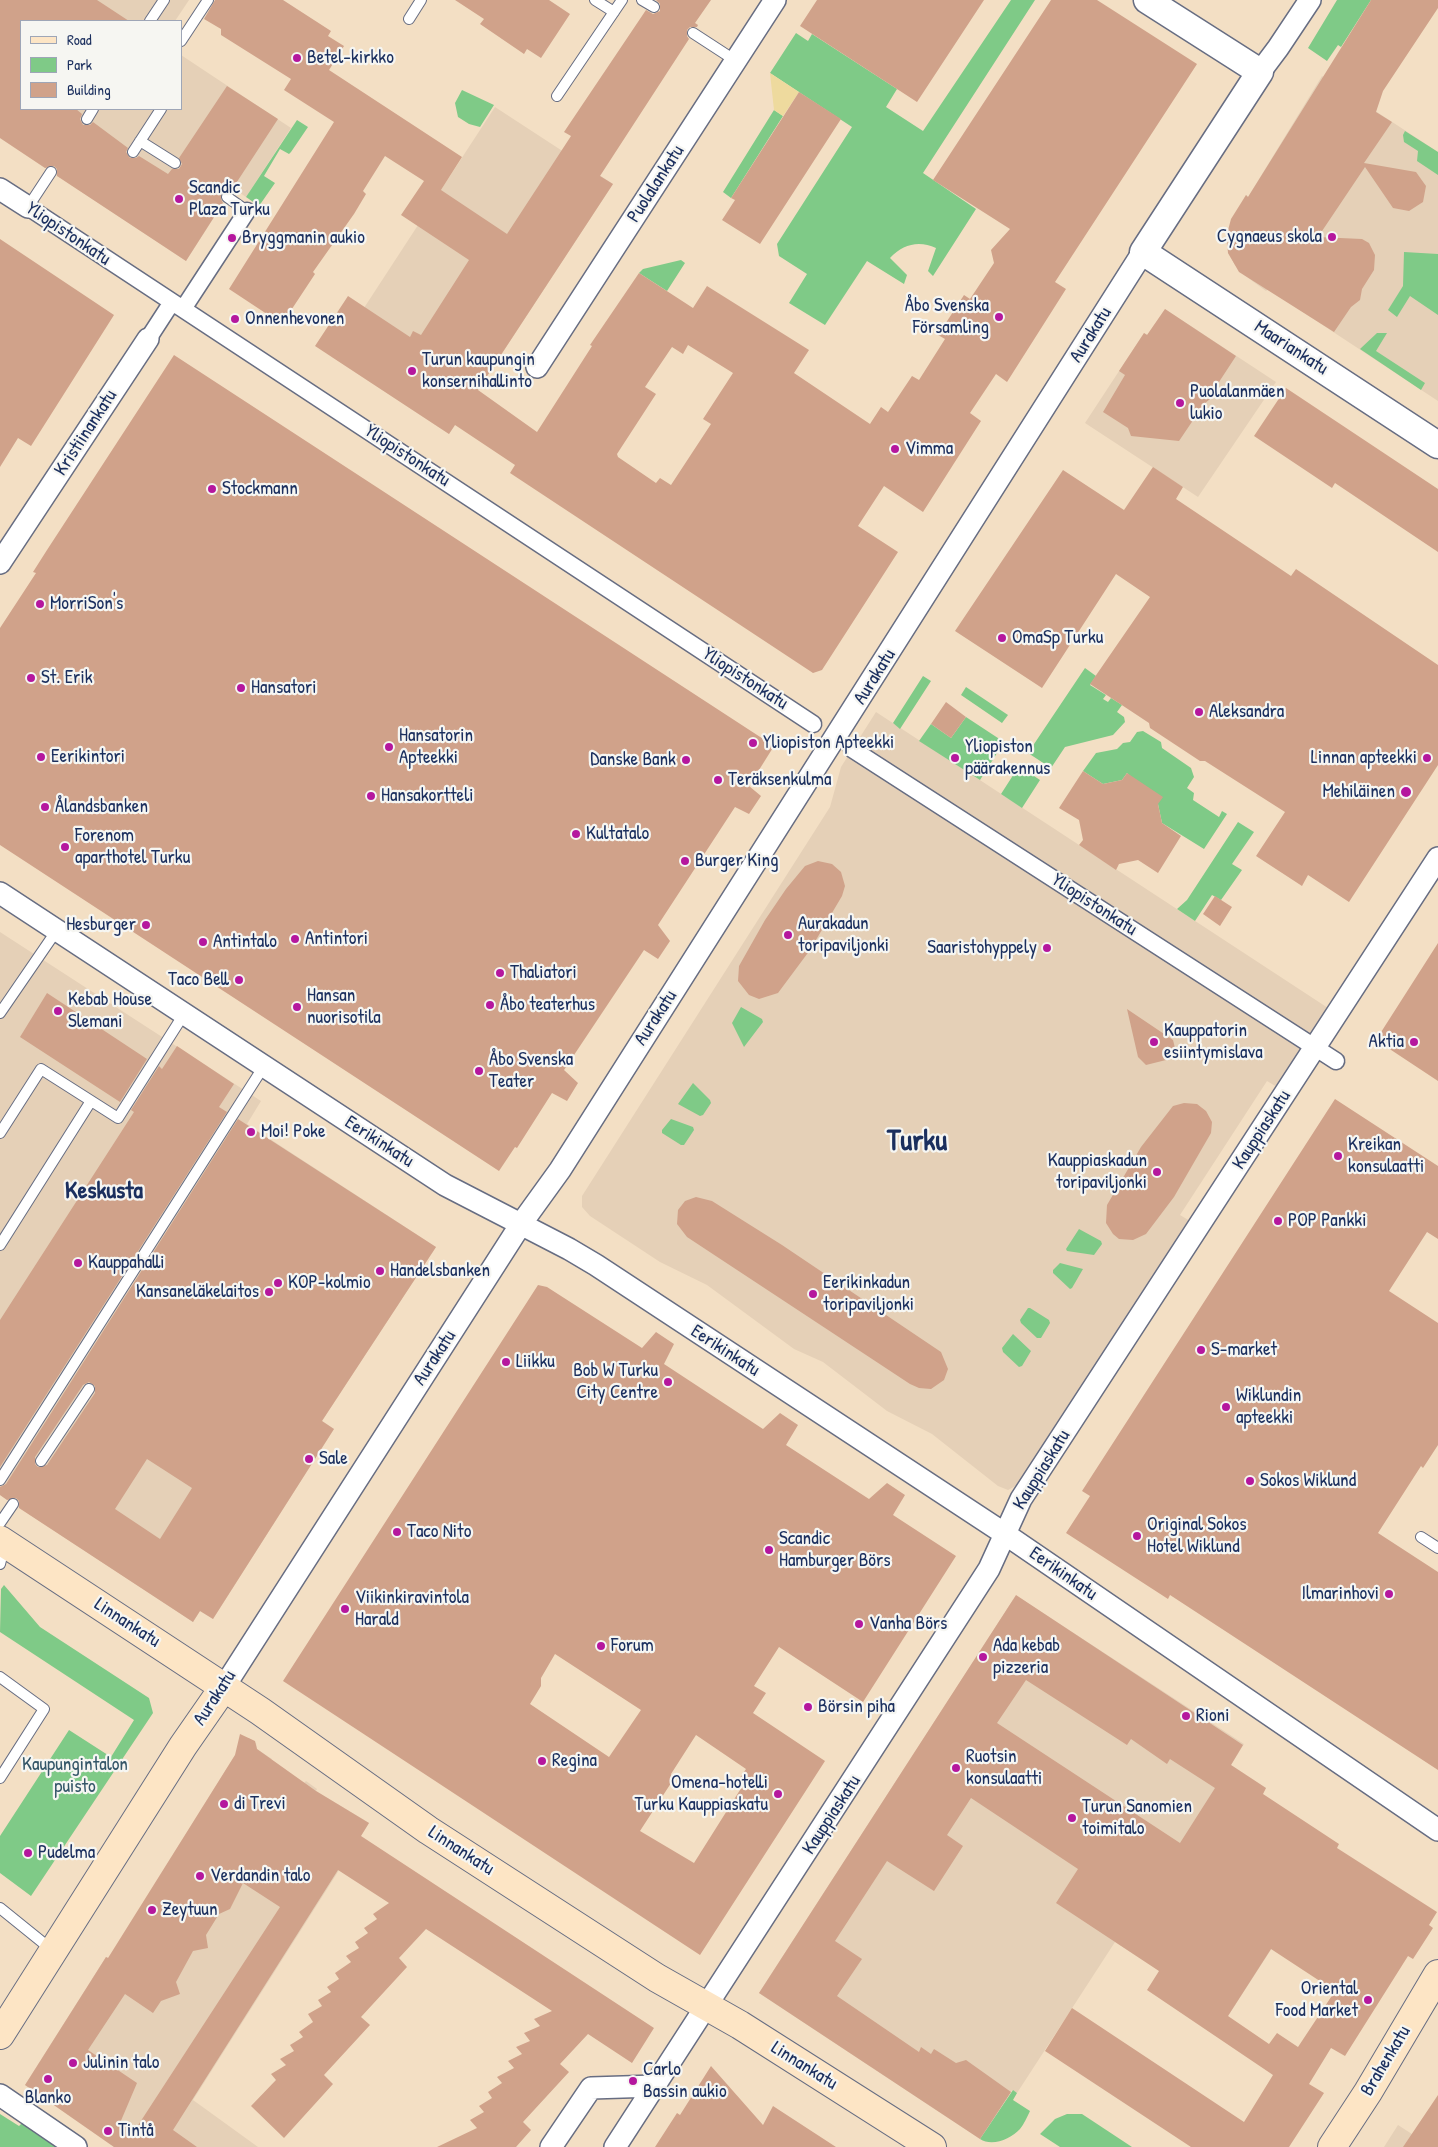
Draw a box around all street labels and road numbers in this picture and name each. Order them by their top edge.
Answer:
street label: Puolalankatu [623,141,689,227]
street label: Yliopistonkatu [21,197,115,271]
street label: Aurakatu [1065,303,1117,367]
street label: Maariankatu [1250,316,1332,380]
street label: Kristiinankatu [50,386,122,480]
street label: Yliopistonkatu [360,420,454,492]
street label: Yliopistonkatu [698,643,792,715]
street label: Aurakatu [849,645,901,709]
street label: Yliopistonkatu [1047,869,1141,941]
street label: Aurakatu [630,986,682,1050]
street label: Kauppiaskatu [1228,1086,1296,1174]
street label: Eerikinkatu [340,1111,418,1173]
street label: Eerikinkatu [686,1320,764,1382]
street label: Aurakatu [409,1326,461,1390]
street label: Kauppiaskatu [1009,1426,1075,1514]
street label: Eerikinkatu [1025,1542,1101,1606]
street label: Linnankatu [90,1593,164,1653]
street label: Aurakatu [189,1666,241,1730]
street label: Kauppiaskatu [798,1771,866,1859]
street label: Linnankatu [424,1821,498,1881]
street label: Brahenkatu [1356,2022,1416,2100]
street label: Linnankatu [767,2037,841,2095]

